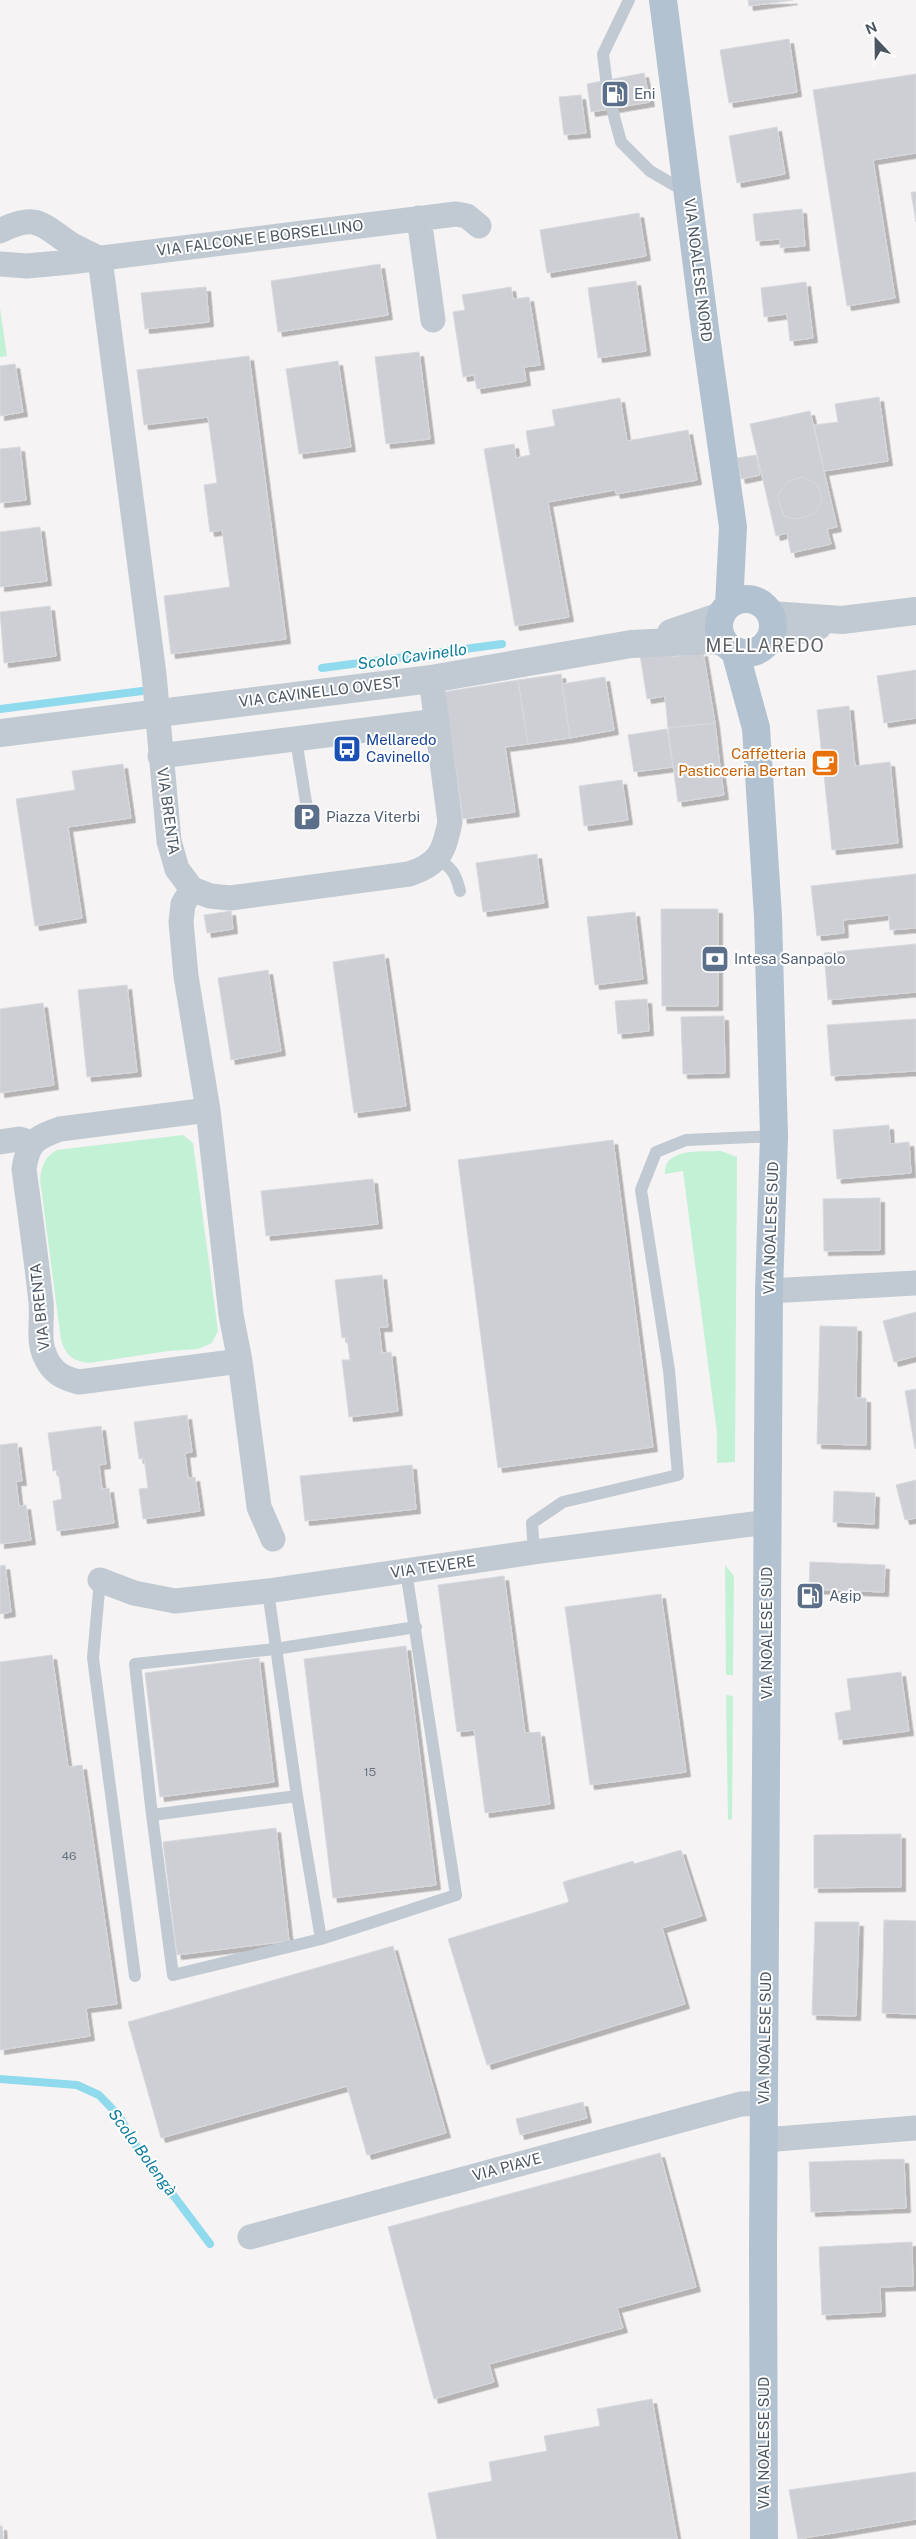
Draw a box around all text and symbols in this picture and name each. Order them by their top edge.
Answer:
north arrow [851,15,901,65]
text: N [863,18,879,37]
fuel station icon: Eni [600,79,630,109]
place label: Eni [634,85,655,102]
street label: VIA NOALESE NORD [681,197,716,343]
street label: VIA FALCONE E BORSELLINO [156,216,364,259]
district label: MELLAREDO [705,635,825,656]
water label: Scolo Cavinello [356,639,468,674]
street label: VIA CAVINELLO OVEST [238,673,402,710]
place label: Mellaredo Cavinello [366,731,436,765]
bus stop icon: Mellaredo Cavinello [332,734,362,764]
place label: Caffetteria Pasticceria Bertan [678,745,806,779]
cafe icon: Caffetteria Pasticceria Bertan [810,748,840,778]
street label: VIA BRENTA [154,766,183,856]
parking icon: Piazza Viterbi [292,802,322,832]
place label: Piazza Viterbi [326,808,420,825]
bank icon: Intesa Sanpaolo [700,944,730,974]
place label: Intesa Sanpaolo [734,950,845,967]
street label: VIA NOALESE SUD [760,1161,781,1295]
street label: VIA BRENTA [26,1262,53,1352]
street label: VIA TEVERE [389,1552,477,1581]
street label: VIA NOALESE SUD [758,1566,775,1700]
fuel station icon: Agip [795,1581,825,1611]
place label: Agip [829,1587,862,1604]
house number: 15 [364,1765,377,1779]
house number: 46 [61,1849,77,1863]
street label: VIA NOALESE SUD [755,1971,774,2105]
water label: Scolo Bolengà [105,2105,181,2200]
street label: VIA PIAVE [470,2149,543,2184]
street label: VIA NOALESE SUD [755,2376,772,2510]

